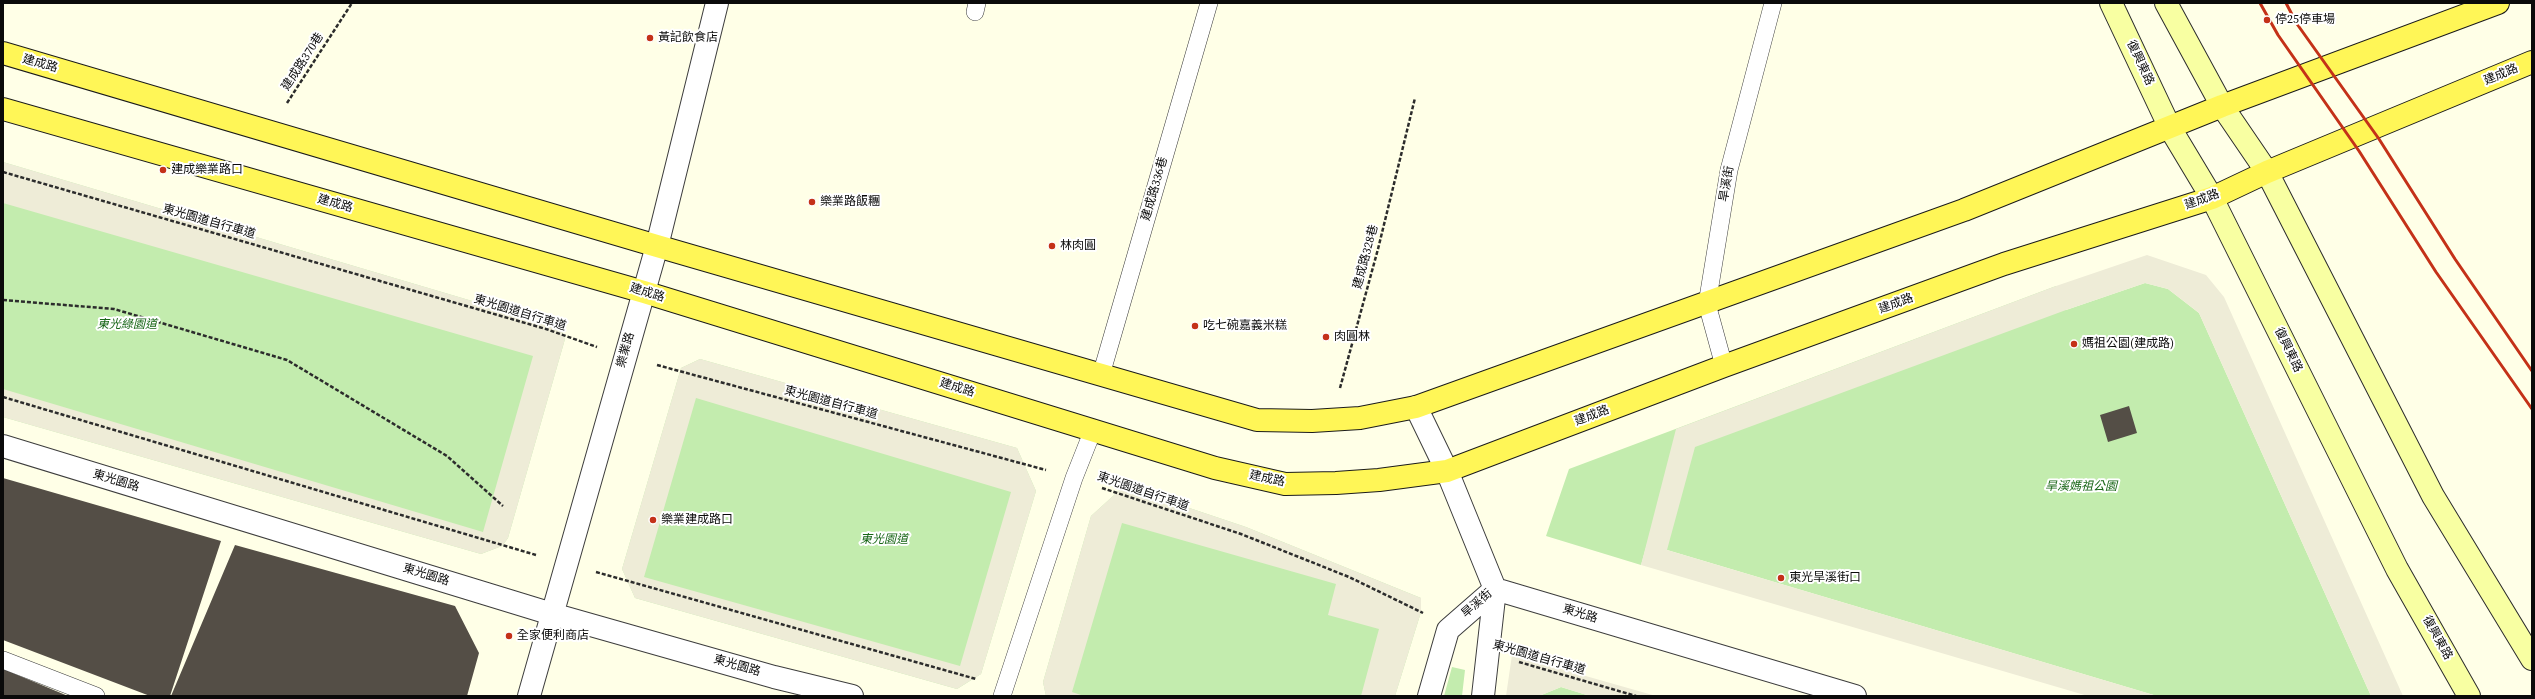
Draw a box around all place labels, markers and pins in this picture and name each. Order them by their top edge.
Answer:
place label: 停25停車場 [2275,13,2335,27]
marker: 停25停車場 [2262,15,2272,25]
place label: 黃記飲食店 [658,31,718,45]
marker: 黃記飲食店 [645,33,655,43]
place label: 建成樂業路口 [171,163,243,177]
marker: 建成樂業路口 [158,165,168,175]
place label: 樂業路飯糰 [820,195,880,209]
marker: 樂業路飯糰 [807,197,817,207]
place label: 林肉圓 [1060,239,1096,253]
marker: 林肉圓 [1047,241,1057,251]
place label: 吃七碗嘉義米糕 [1203,319,1287,333]
marker: 吃七碗嘉義米糕 [1190,321,1200,331]
place label: 肉圓林 [1334,330,1370,344]
marker: 肉圓林 [1321,332,1331,342]
place label: 媽祖公園(建成路) [2082,337,2174,351]
marker: 媽祖公園(建成路) [2069,339,2079,349]
place label: 樂業建成路口 [661,513,733,527]
marker: 樂業建成路口 [648,515,658,525]
place label: 東光旱溪街口 [1789,571,1861,585]
marker: 東光旱溪街口 [1776,573,1786,583]
place label: 全家便利商店 [517,629,589,643]
marker: 全家便利商店 [504,631,514,641]

